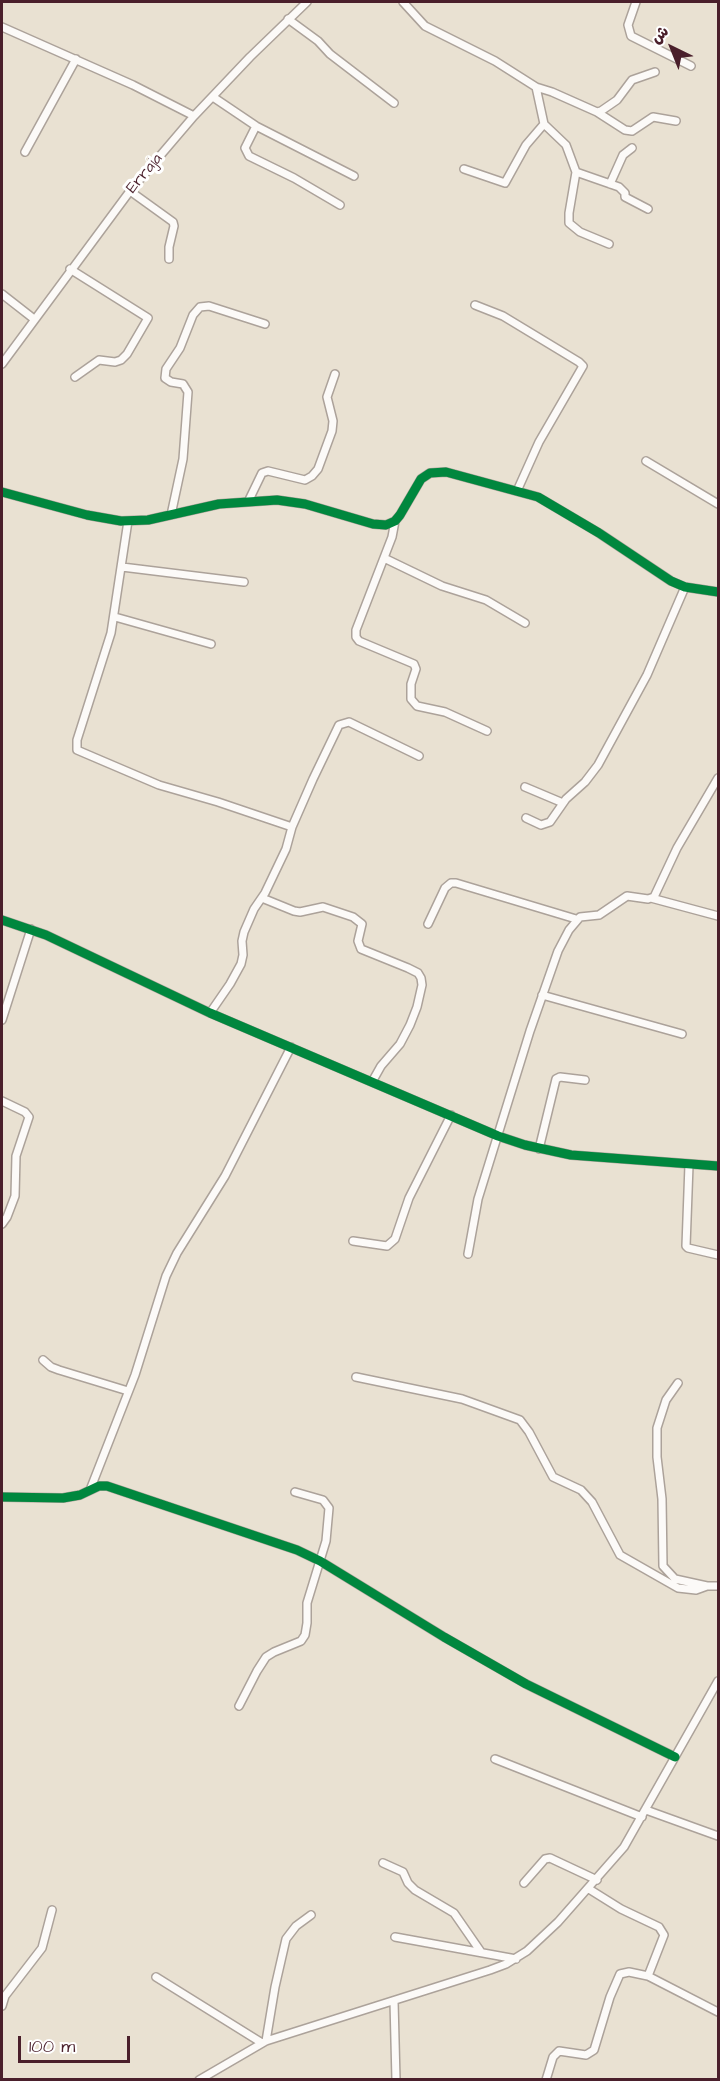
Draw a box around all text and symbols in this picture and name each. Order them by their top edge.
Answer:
north arrow [642,18,702,78]
text: ش [646,21,674,49]
street label: Erraja [123,150,167,198]
scale bar [21,2024,134,2062]
text: 100 m [29,2034,75,2059]

